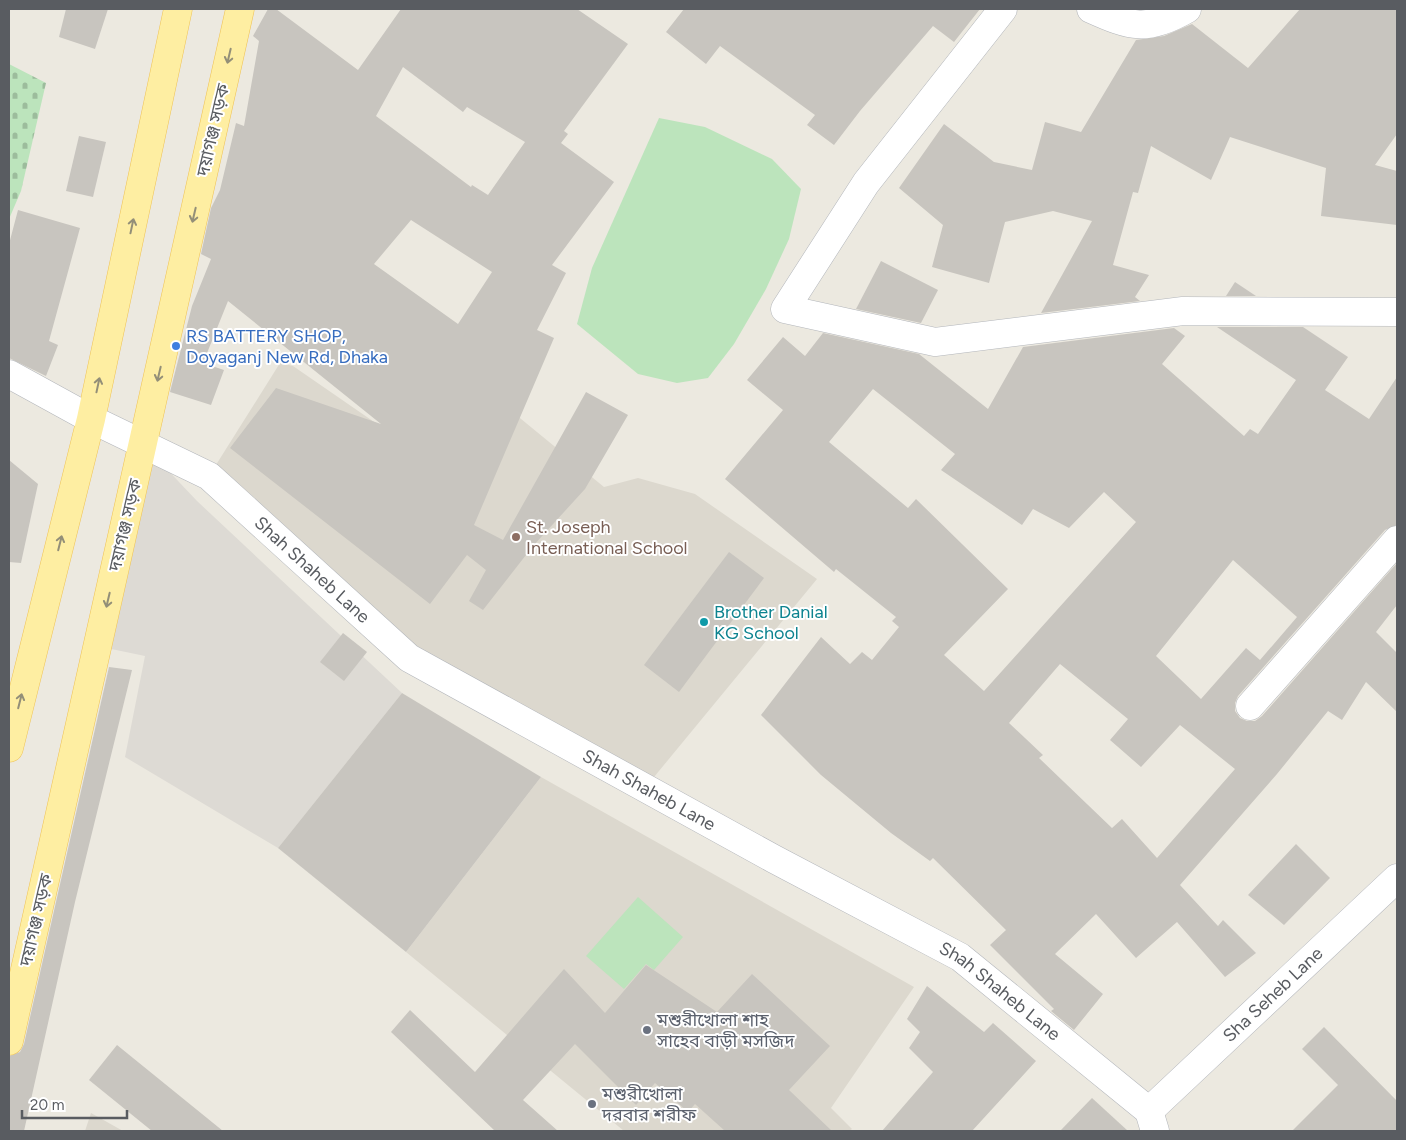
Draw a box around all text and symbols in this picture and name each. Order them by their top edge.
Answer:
one-way arrow [224,48,233,64]
street label: দয়াগঞ্জ সড়ক [191,81,234,179]
one-way arrow [189,207,198,223]
one-way arrow [127,219,137,235]
place label: RS BATTERY SHOP, Doyaganj New Rd, Dhaka [186,325,388,368]
marker: RS BATTERY SHOP, Doyaganj New Rd, Dhaka [170,340,182,352]
one-way arrow [154,365,163,381]
one-way arrow [93,378,103,394]
street label: দয়াগঞ্জ সড়ক [103,476,146,574]
street label: Shah Shaheb Lane [250,512,375,628]
place label: St. Joseph International School [526,516,688,559]
marker: St. Joseph International School [510,531,522,543]
one-way arrow [56,536,65,552]
one-way arrow [103,592,112,608]
place label: Brother Danial KG School [714,601,828,644]
marker: Brother Danial KG School [698,616,710,628]
one-way arrow [16,694,26,710]
street label: Shah Shaheb Lane [579,745,719,836]
street label: দয়াগঞ্জ সড়ক [14,871,57,969]
street label: Shah Shaheb Lane [935,937,1065,1045]
street label: Sha Seheb Lane [1218,942,1328,1047]
place label: মশুরীখোলা শাহ সাহেব বাড়ী মসজিদ [656,1009,795,1052]
marker: মশুরীখোলা শাহ সাহেব বাড়ী মসজিদ [641,1024,653,1036]
place label: মশুরীখোলা দরবার শরীফ [601,1083,697,1126]
scale bar [22,1088,128,1120]
text: 20 m [30,1096,64,1114]
marker: মশুরীখোলা দরবার শরীফ [586,1098,598,1110]

